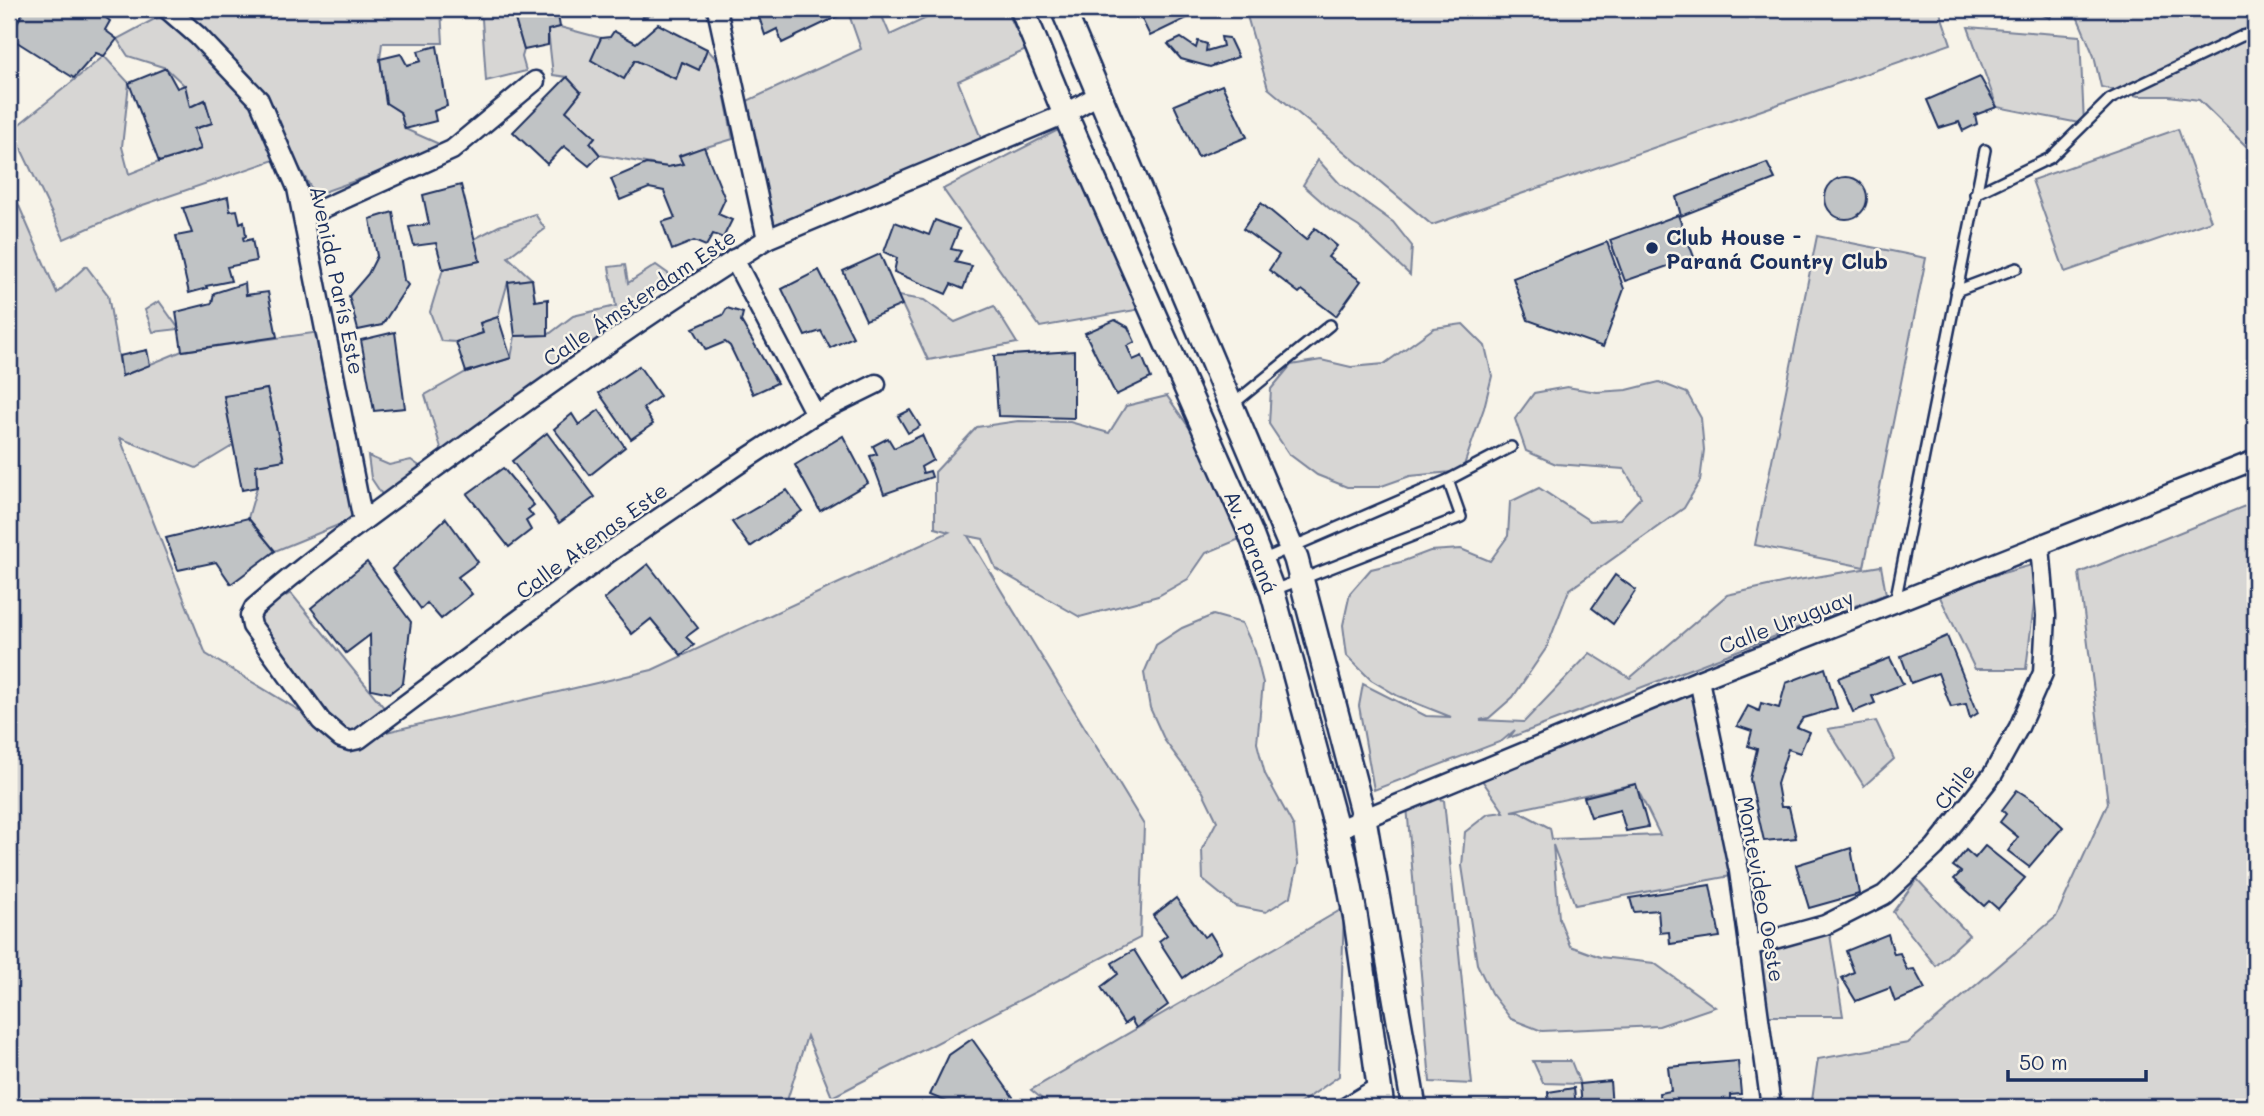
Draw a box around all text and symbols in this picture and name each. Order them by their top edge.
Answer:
street label: Avenida París Este [305,183,371,377]
street label: Calle Ámsterdam Este [537,222,741,372]
place label: Club House - Paraná Country Club [1666,223,1888,275]
marker: Club House - Paraná Country Club [1644,240,1660,256]
street label: Calle Atenas Este [510,476,672,604]
street label: Av. Paraná [1219,486,1285,598]
street label: Calle Uruguay [1715,583,1857,659]
street label: Chile [1927,757,1981,815]
street label: Montevideo Oeste [1732,794,1792,984]
scale bar [2008,1039,2147,1083]
text: 50 m [2019,1048,2068,1075]

